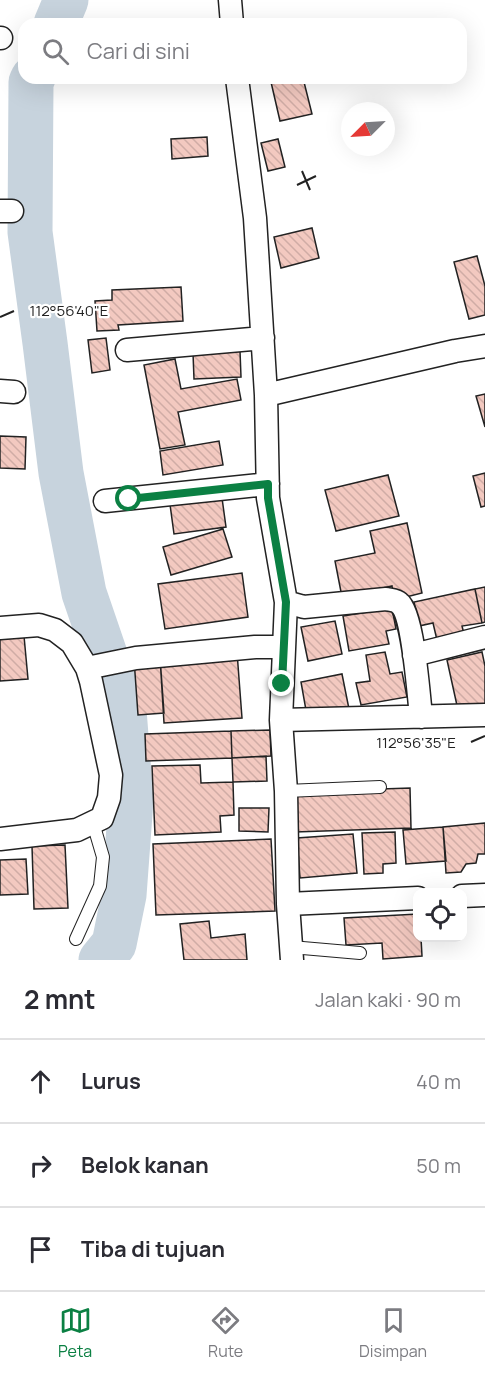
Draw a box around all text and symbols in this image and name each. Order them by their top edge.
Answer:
search box [18,18,467,84]
icon: search [39,35,72,68]
text: Cari di sini [87,36,190,66]
north arrow [341,102,395,156]
text: 112°56'40"E [30,300,108,321]
route start [115,485,141,511]
route end [268,670,294,696]
text: 112°56'35"E [376,732,456,753]
map controls [413,888,467,942]
button: locate [413,888,467,942]
text: 2 mnt [24,981,96,1017]
text: Jalan kaki · 90 m [315,986,461,1013]
icon: ahead [24,1065,57,1098]
text: Lurus [81,1066,141,1096]
text: 40 m [416,1068,461,1095]
icon: right [24,1149,57,1182]
text: Belok kanan [81,1150,209,1180]
text: 50 m [416,1152,461,1179]
icon: arrive [24,1233,57,1266]
text: Tiba di tujuan [81,1234,225,1264]
tab: Peta [58,1304,92,1362]
tab: Rute [208,1304,243,1362]
tab: Disimpan [359,1304,427,1362]

